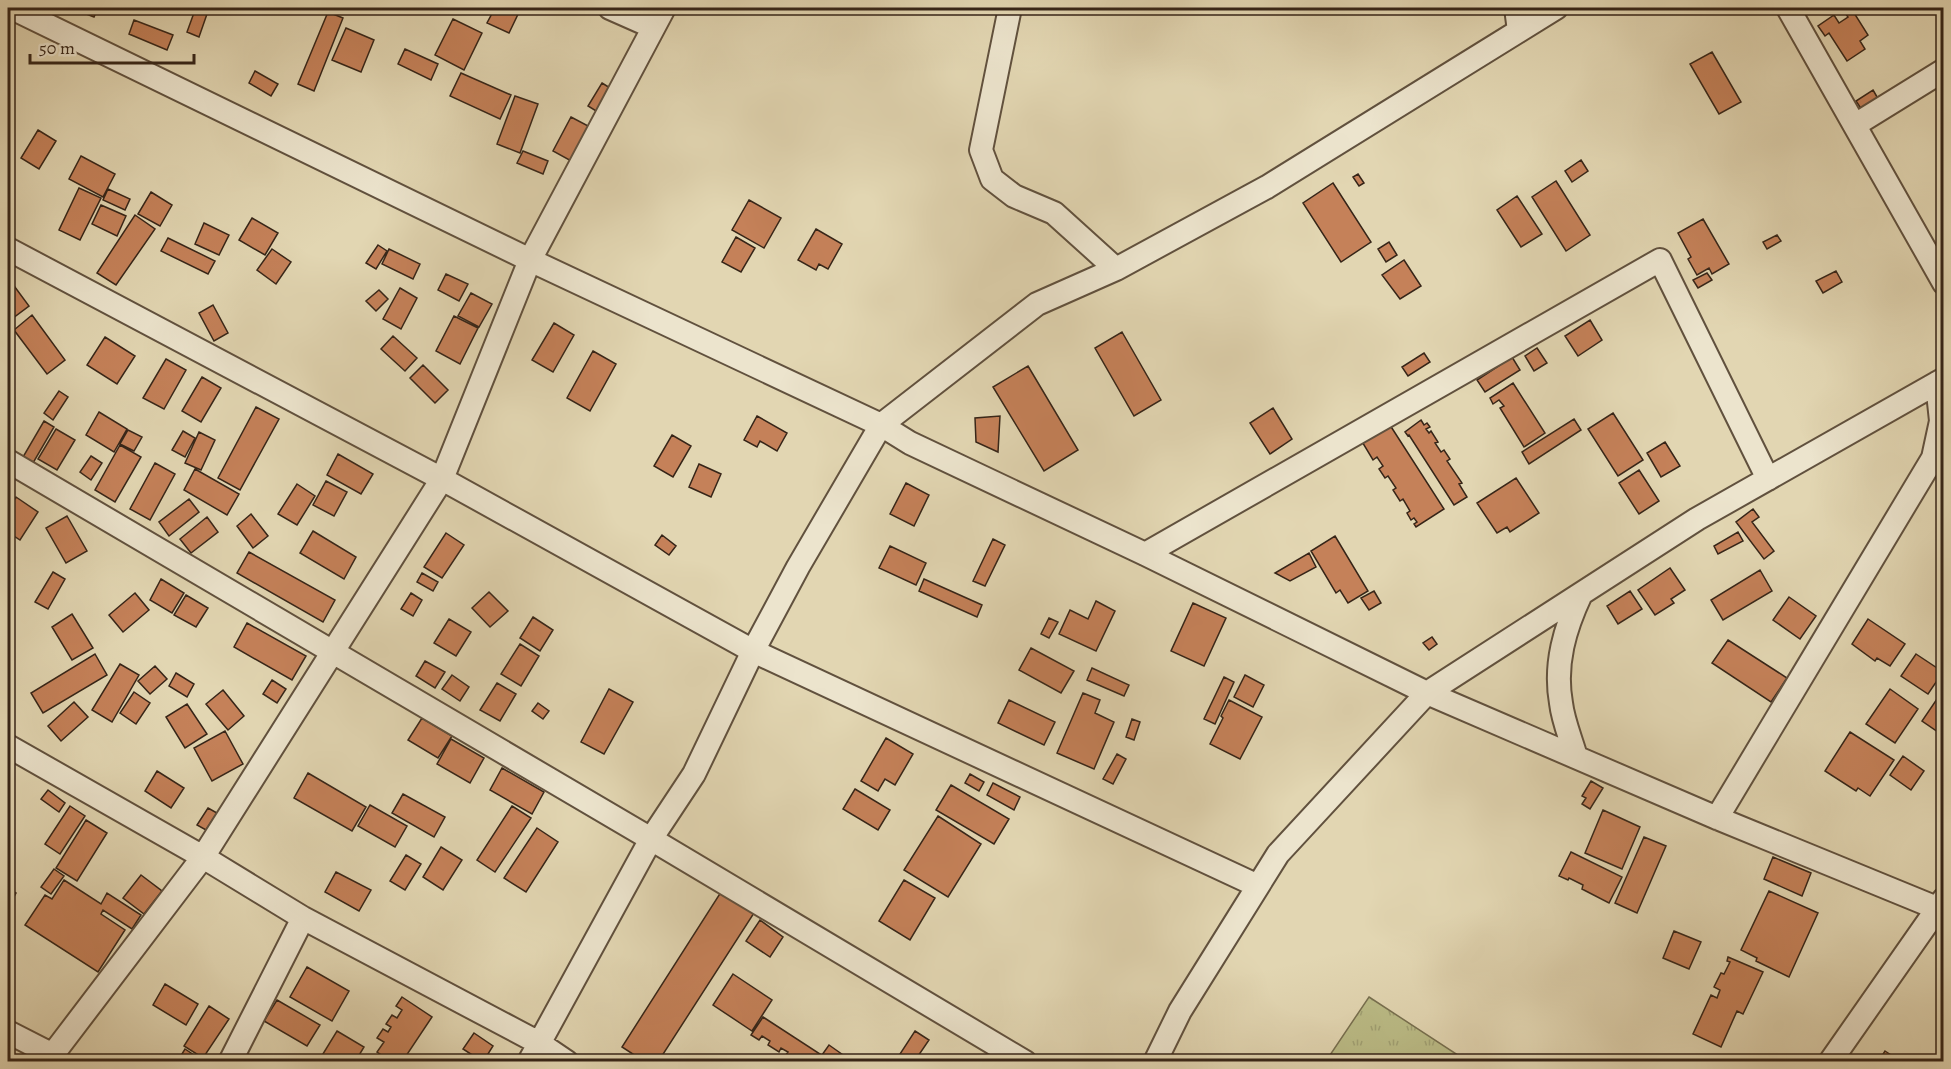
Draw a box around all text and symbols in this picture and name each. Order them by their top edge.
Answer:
scale bar [30,27,194,65]
text: 50 m [39,36,75,60]

